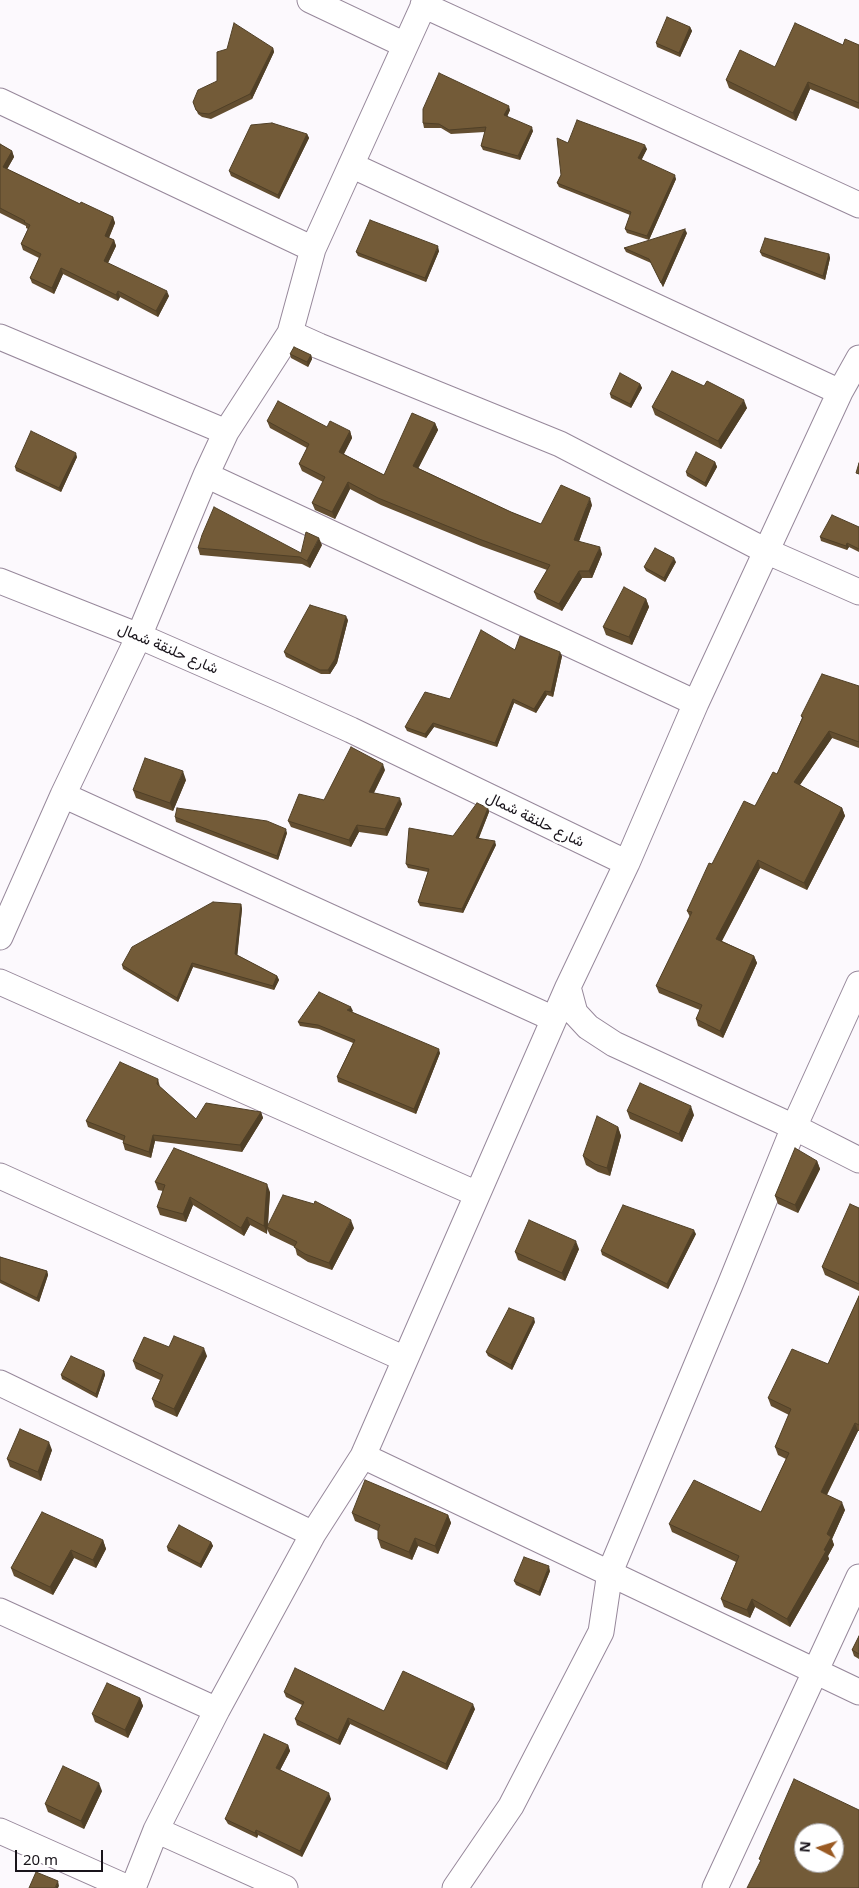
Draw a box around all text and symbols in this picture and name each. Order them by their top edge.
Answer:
street label: شارع حلنقة شمال [115,620,221,678]
street label: شارع حلنقة شمال [483,788,587,852]
north arrow [794,1823,844,1873]
scale bar [18,1840,105,1872]
text: N [795,1840,815,1853]
text: 20 m [23,1849,58,1869]

